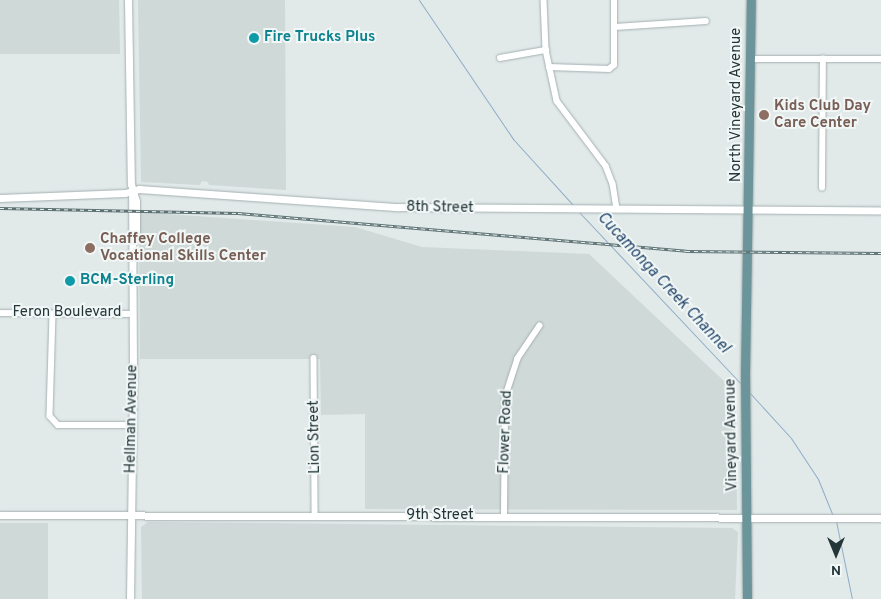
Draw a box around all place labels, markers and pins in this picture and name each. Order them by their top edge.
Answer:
place label: Fire Trucks Plus [264,29,375,47]
marker: Fire Trucks Plus [248,32,260,44]
place label: Kids Club Day Care Center [774,97,871,132]
marker: Kids Club Day Care Center [758,109,770,121]
place label: Chaffey College Vocational Skills Center [100,230,266,265]
marker: Chaffey College Vocational Skills Center [84,242,96,254]
place label: BCM-Sterling [80,272,174,290]
marker: BCM-Sterling [64,275,76,287]

